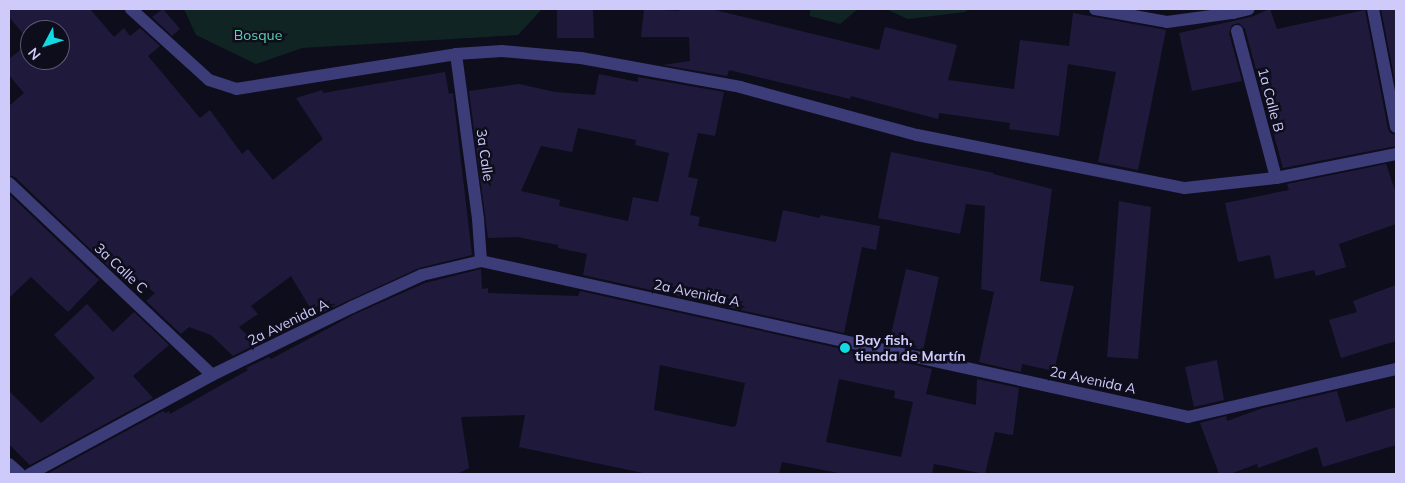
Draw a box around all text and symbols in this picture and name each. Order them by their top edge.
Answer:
north arrow [20,20,70,70]
park label: Bosque [234,27,282,43]
text: N [24,44,45,64]
street label: 1a Calle B [1254,66,1288,134]
street label: 3a Calle [473,128,497,182]
street label: 3a Calle C [91,239,151,297]
street label: 2a Avenida A [652,276,742,310]
street label: 2a Avenida A [245,295,331,349]
place label: Bay fish, tienda de Martín [855,332,966,364]
marker: Bay fish, tienda de Martín [839,342,851,354]
street label: 2a Avenida A [1048,363,1138,397]

